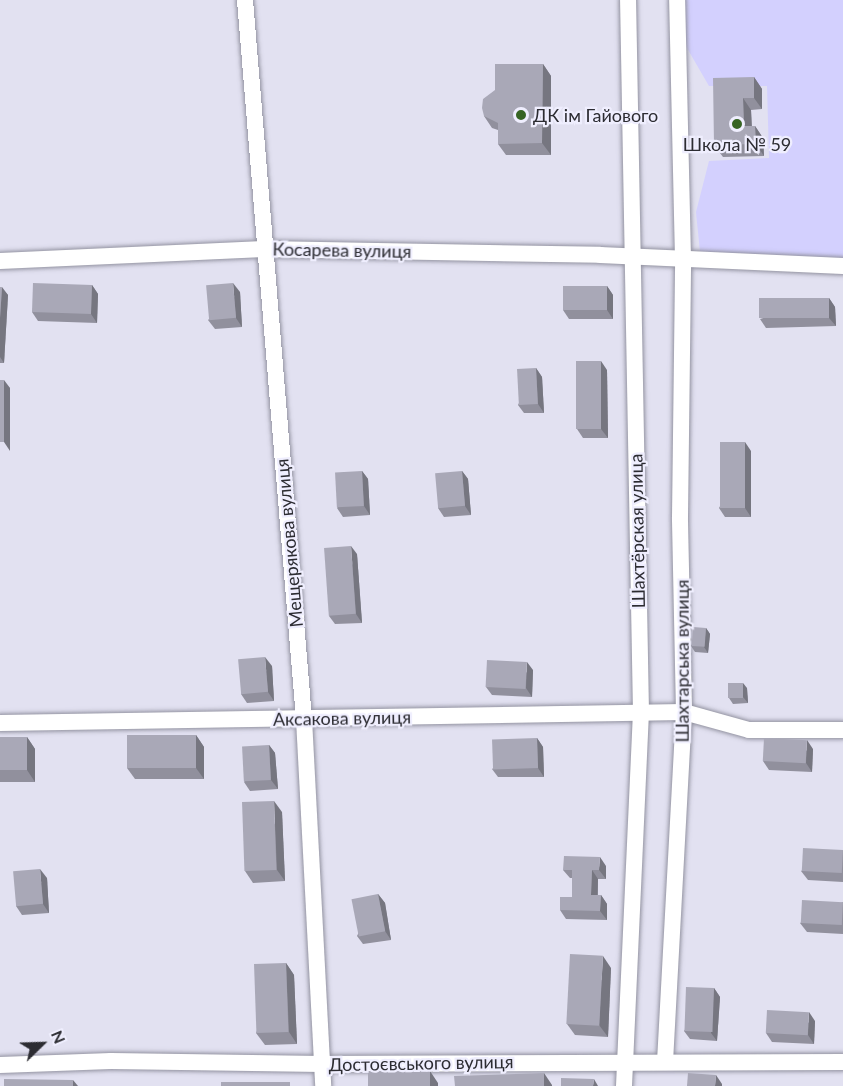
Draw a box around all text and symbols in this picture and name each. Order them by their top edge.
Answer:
place label: ДК ім Гайового [533,104,658,126]
marker: ДК ім Гайового [514,108,528,122]
marker: Школа № 59 [730,117,744,131]
place label: Школа № 59 [683,133,791,155]
street label: Косарева вулиця [272,238,412,262]
street label: Шахтёрская улица [625,453,649,609]
street label: Мещерякова вулиця [271,458,307,628]
street label: Шахтарська вулиця [671,580,693,742]
street label: Аксакова вулиця [273,706,411,730]
north arrow [12,1014,72,1074]
text: N [48,1027,70,1046]
street label: Достоєвського вулиця [328,1051,514,1075]

